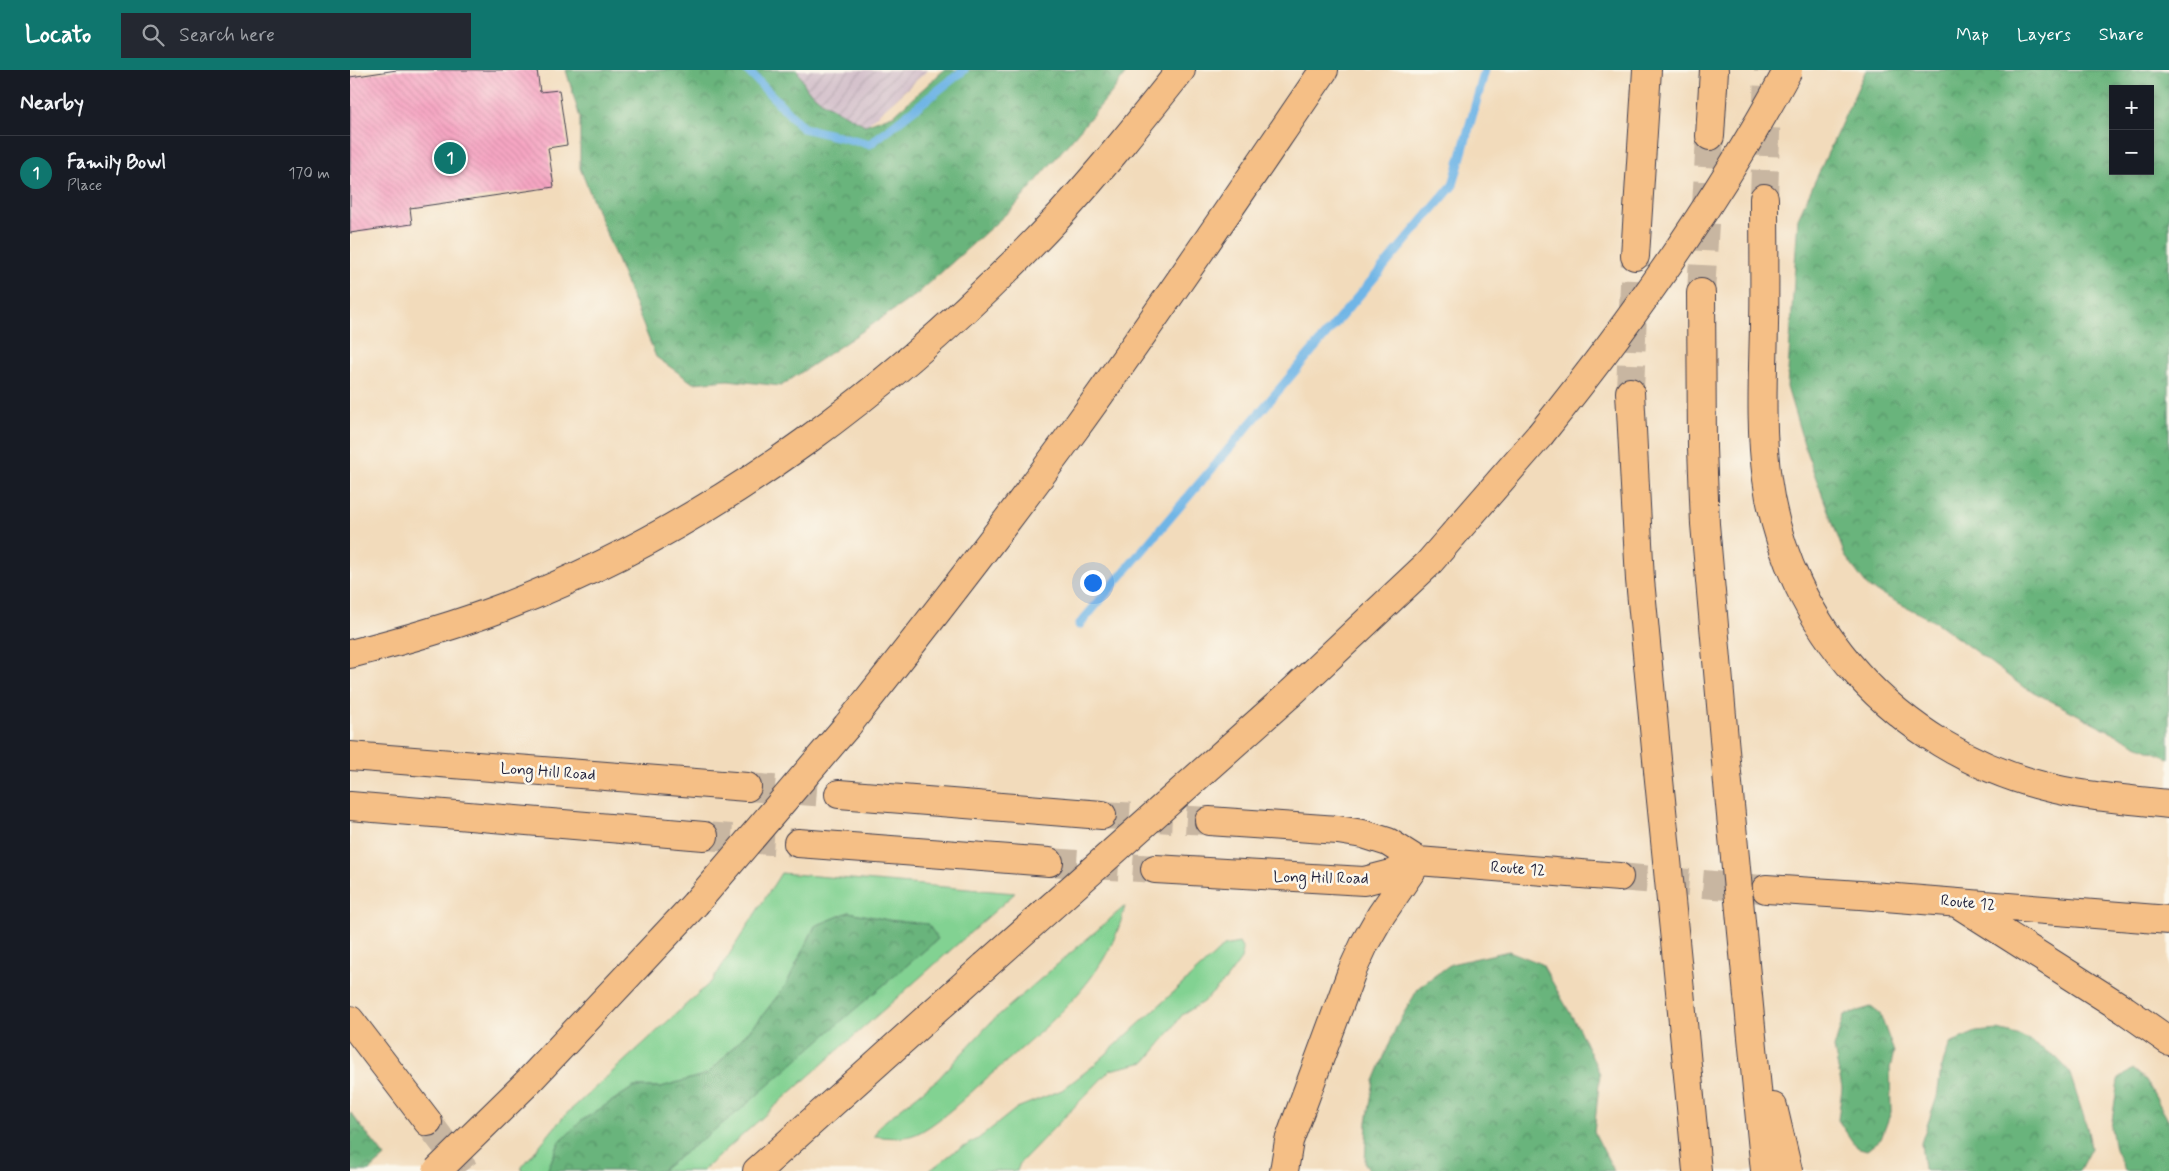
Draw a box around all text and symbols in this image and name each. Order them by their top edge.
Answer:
search box [121,13,471,58]
text: Locato [25,20,91,51]
icon: search [139,21,167,49]
text: Search here [179,23,275,48]
text: Map [1956,23,1989,47]
text: Layers [2017,23,2071,47]
text: Share [2099,23,2144,47]
map controls [2109,85,2154,175]
button: + [2109,85,2154,130]
text: Nearby [20,89,84,117]
button: − [2109,130,2154,175]
pin: 1 [434,139,466,177]
text: Family Bowl [67,150,166,175]
text: 1 [32,163,40,184]
text: 170 m [288,163,330,184]
text: Place [67,175,102,196]
your location [1080,570,1106,596]
street label: Long Hill Road [500,758,596,787]
street label: Route 12 [1490,857,1546,881]
street label: Long Hill Road [1273,867,1369,890]
street label: Route 12 [1940,890,1996,916]

